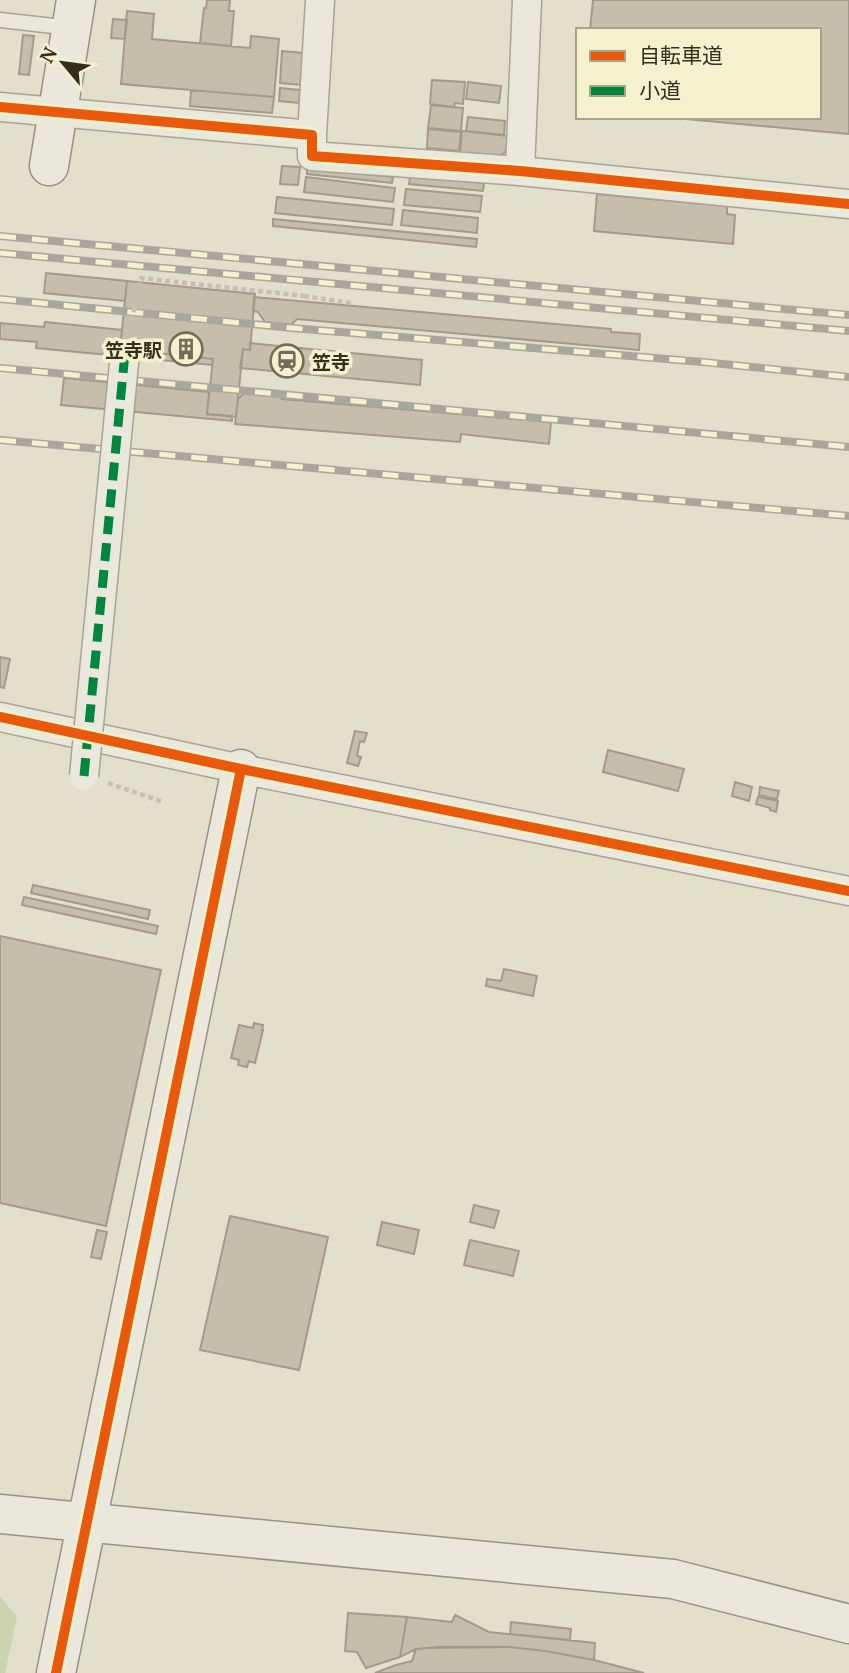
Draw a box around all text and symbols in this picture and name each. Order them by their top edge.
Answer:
north arrow [28,28,98,98]
legend [576,28,821,119]
text: 自転車道 [639,41,723,69]
text: N [33,42,62,67]
text: 小道 [639,76,681,104]
building icon: 笠寺駅 [167,330,205,368]
place label: 笠寺駅 [105,337,162,362]
station icon: 笠寺 [268,342,306,380]
place label: 笠寺 [312,349,350,374]

